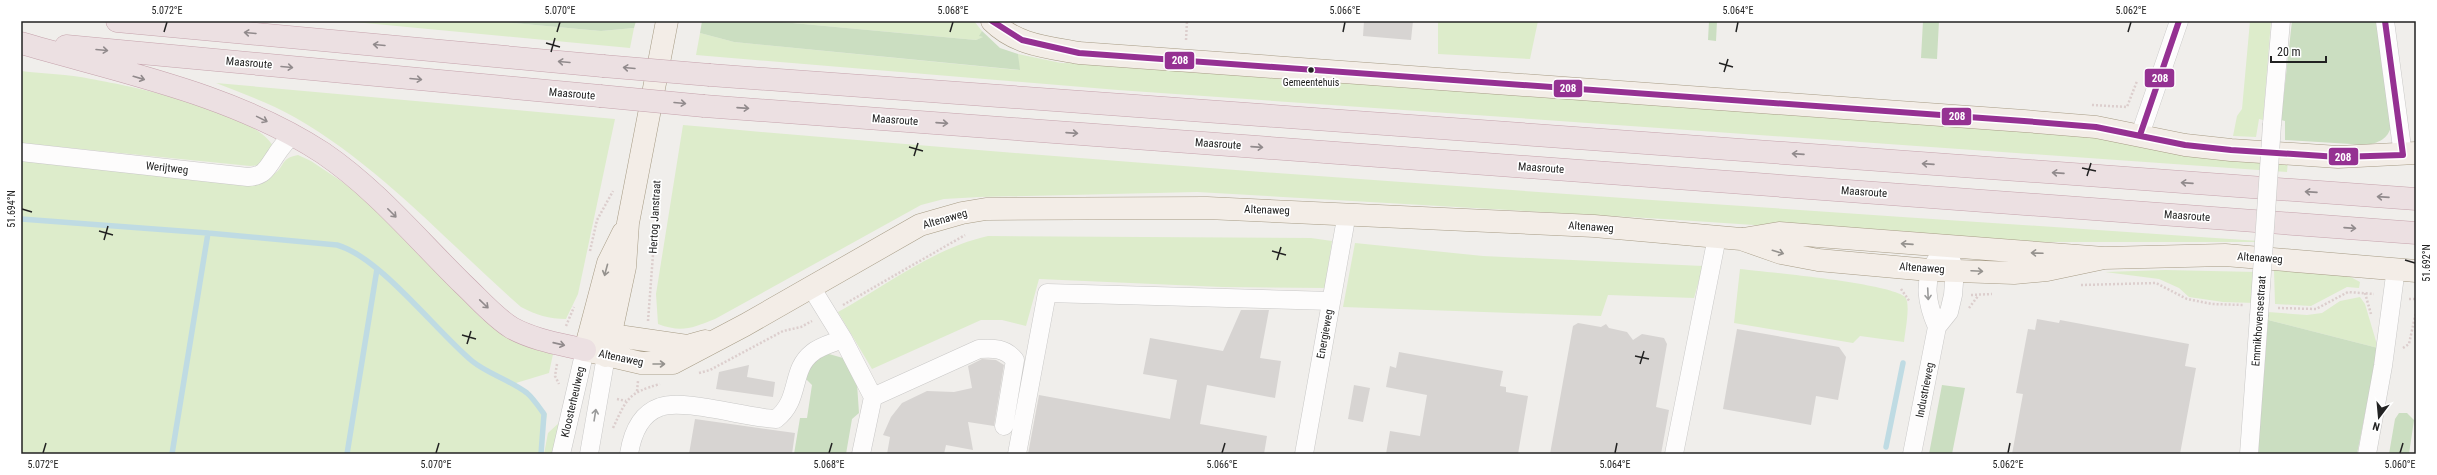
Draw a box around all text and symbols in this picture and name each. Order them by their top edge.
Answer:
text: 5.072°E [151,5,183,16]
text: 5.070°E [544,5,576,16]
text: 5.068°E [937,5,969,16]
text: 5.066°E [1329,5,1361,16]
text: 5.064°E [1722,5,1754,16]
text: 5.062°E [2115,5,2147,16]
one-way arrow [244,30,257,37]
scale bar [2271,38,2326,64]
one-way arrow [373,42,386,49]
text: 20 m [2277,45,2301,59]
one-way arrow [95,46,108,53]
line badge: 208 [1164,51,1195,70]
text: 208 [1172,54,1189,67]
street label: Maasroute [225,55,273,71]
one-way arrow [558,59,571,66]
one-way arrow [280,63,293,71]
one-way arrow [623,65,636,72]
marker: Gemeentehuis [1306,65,1316,75]
line badge: 208 [2144,68,2175,88]
text: 208 [2152,72,2169,85]
one-way arrow [132,75,145,82]
one-way arrow [409,75,422,83]
place label: Gemeentehuis [1283,77,1340,88]
line badge: 208 [1553,79,1583,98]
text: 208 [1560,82,1577,95]
street label: Maasroute [548,86,596,102]
one-way arrow [674,100,687,107]
one-way arrow [736,105,749,112]
line badge: 208 [1941,107,1972,126]
text: 208 [1949,110,1966,123]
street label: Maasroute [871,112,919,128]
one-way arrow [256,116,268,123]
one-way arrow [935,120,948,127]
one-way arrow [1065,129,1078,136]
street label: Maasroute [1194,136,1242,152]
one-way arrow [1251,143,1264,150]
line badge: 208 [2328,147,2359,166]
one-way arrow [1792,151,1805,158]
text: 208 [2335,151,2352,164]
street label: Werijtweg [145,159,189,177]
street label: Maasroute [1517,160,1565,176]
one-way arrow [1922,160,1935,167]
one-way arrow [2052,170,2065,177]
one-way arrow [2181,179,2194,186]
street label: Hertog Janstraat [647,180,663,254]
street label: Maasroute [1840,184,1888,200]
one-way arrow [2305,188,2318,195]
text: 51.694°N [6,190,17,228]
one-way arrow [2377,194,2390,201]
street label: Altenaweg [1244,203,1290,217]
street label: Altenaweg [921,206,969,232]
one-way arrow [387,208,397,218]
street label: Maasroute [2163,208,2211,224]
street label: Altenaweg [1568,219,1614,235]
one-way arrow [2343,224,2356,232]
one-way arrow [1901,241,1914,248]
text: 51.692°N [2421,244,2432,282]
one-way arrow [1771,249,1784,256]
one-way arrow [2031,249,2044,256]
street label: Altenaweg [2237,250,2283,266]
street label: Altenaweg [1899,260,1945,276]
one-way arrow [602,264,609,277]
one-way arrow [1970,268,1983,275]
street label: Emmikhovensestraat [2249,275,2269,367]
one-way arrow [1924,287,1932,300]
one-way arrow [479,300,489,309]
street label: Energieweg [1314,308,1336,360]
one-way arrow [552,341,565,348]
street label: Altenaweg [597,347,645,369]
one-way arrow [652,360,665,368]
street label: Industrieweg [1913,361,1937,419]
street label: Kloosterheulweg [559,365,587,439]
north arrow [2359,397,2399,437]
one-way arrow [592,409,600,422]
text: N [2371,419,2381,433]
text: 5.072°E [27,459,59,470]
text: 5.070°E [420,459,452,470]
text: 5.068°E [813,459,845,470]
text: 5.066°E [1206,459,1238,470]
text: 5.064°E [1599,459,1631,470]
text: 5.062°E [1992,459,2024,470]
text: 5.060°E [2384,459,2416,470]

